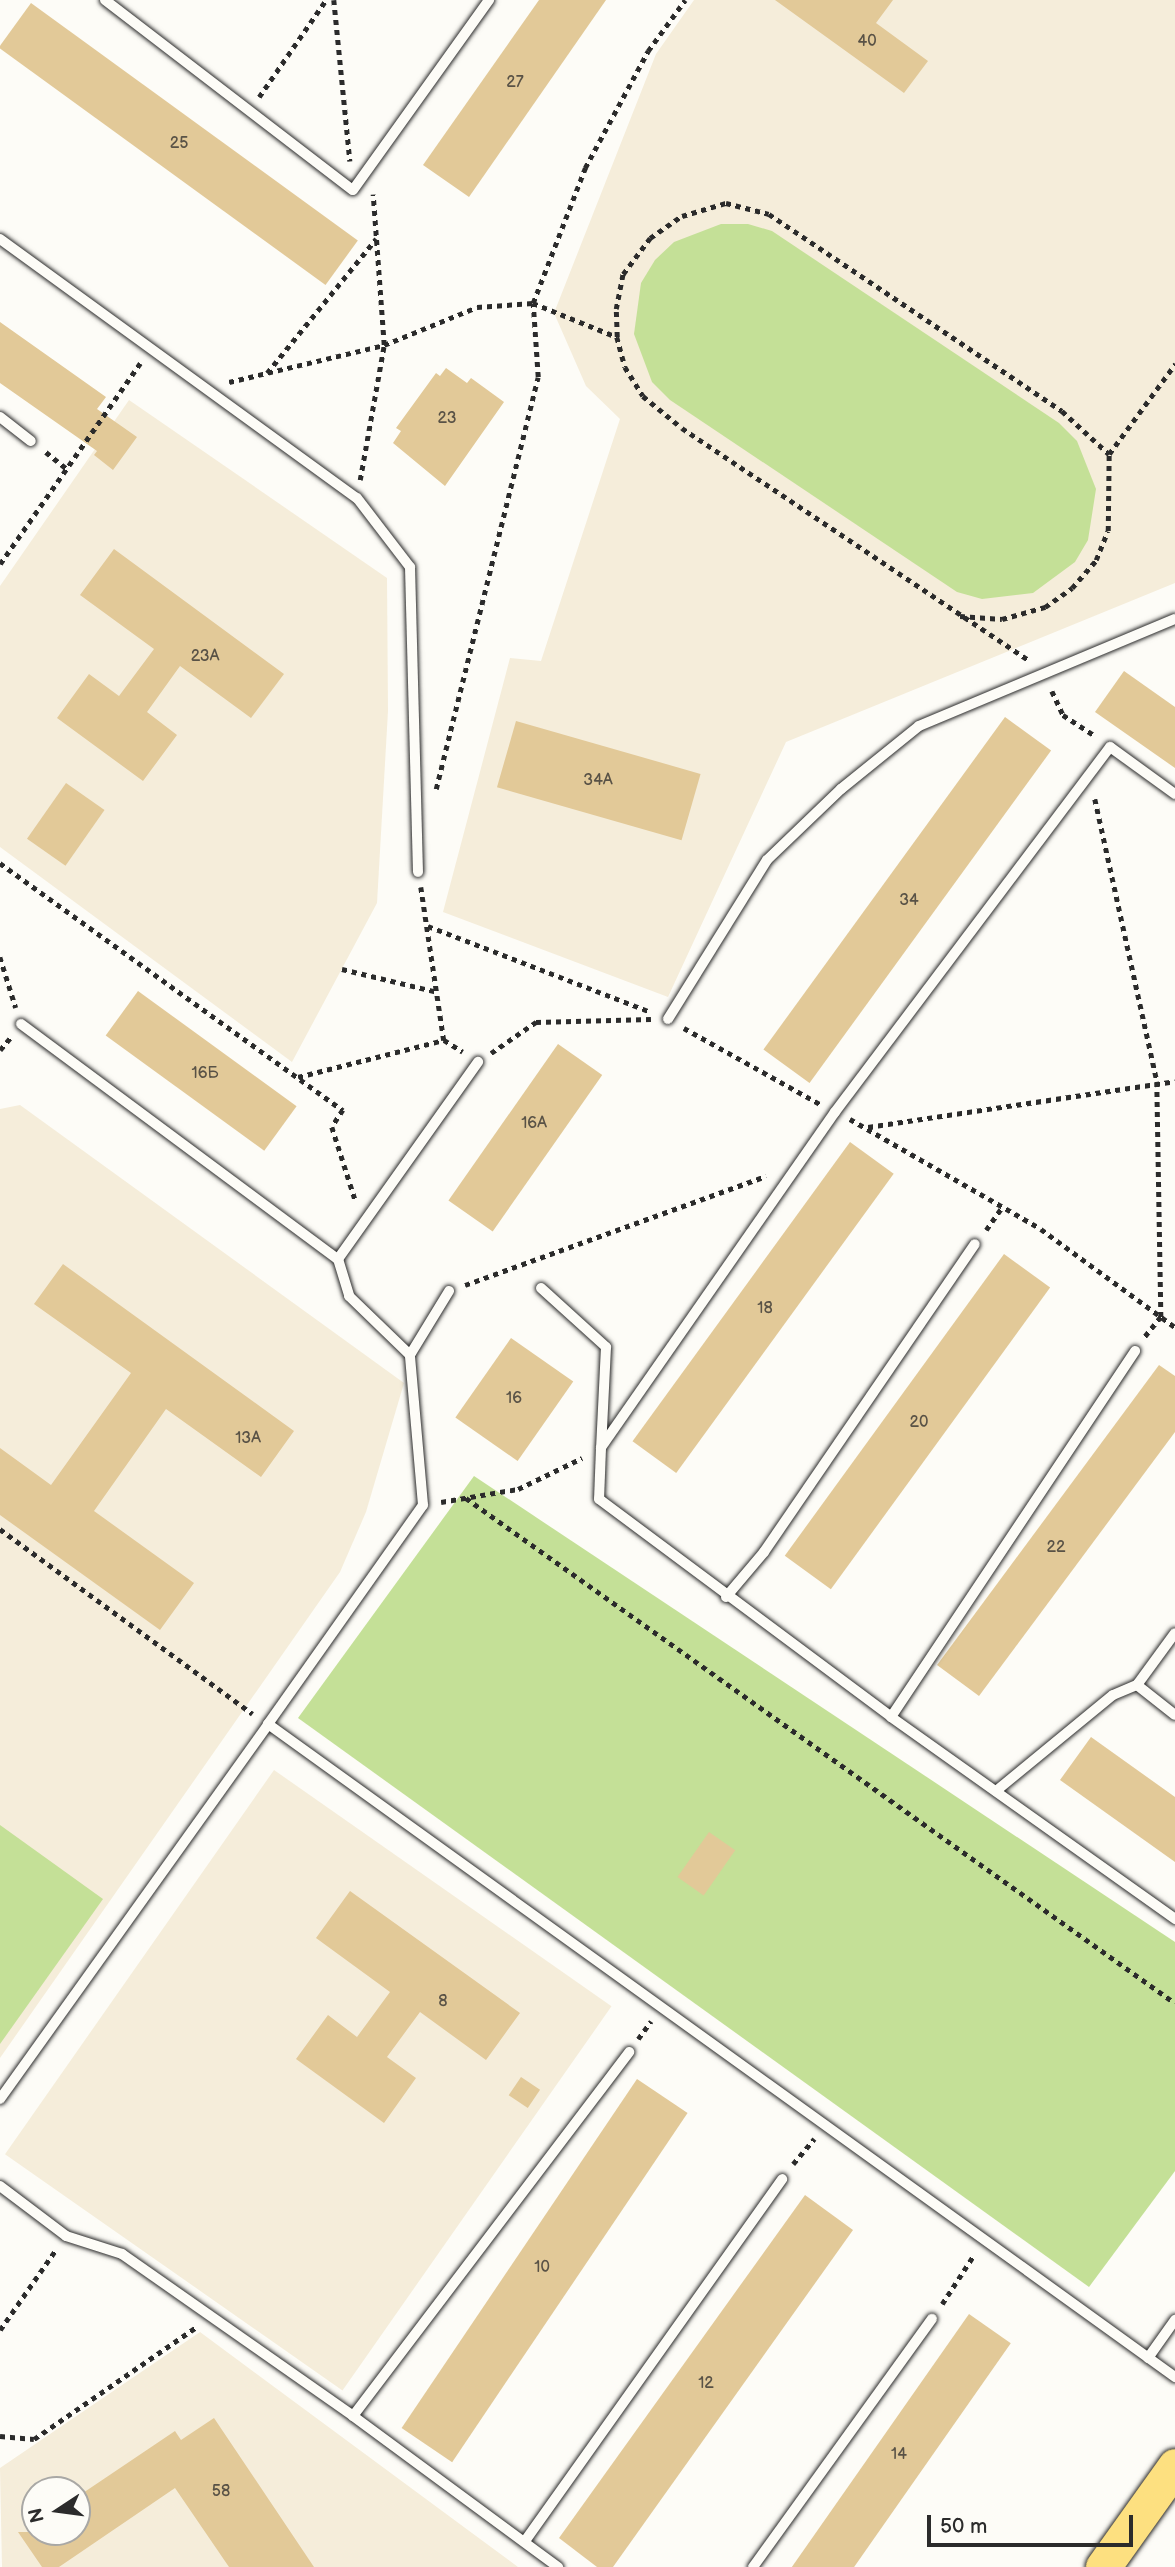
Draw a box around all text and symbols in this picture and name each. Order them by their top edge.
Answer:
house number: 40 [857,32,877,52]
house number: 27 [506,73,524,93]
house number: 25 [170,134,188,154]
house number: 23 [438,409,456,429]
house number: 23А [191,647,219,667]
house number: 34А [583,771,613,791]
house number: 34 [899,891,919,911]
house number: 16Б [191,1064,219,1084]
house number: 16А [521,1114,547,1134]
house number: 18 [757,1299,773,1319]
house number: 16 [506,1389,522,1409]
house number: 20 [910,1413,928,1433]
house number: 13А [235,1429,261,1449]
house number: 22 [1047,1538,1065,1558]
house number: 8 [438,1992,448,2012]
house number: 10 [534,2258,550,2278]
house number: 12 [698,2374,714,2394]
house number: 14 [891,2445,907,2465]
north arrow [21,2476,91,2546]
house number: 58 [212,2482,230,2502]
scale bar [930,2500,1136,2544]
text: N [24,2506,50,2525]
text: 50 m [940,2514,987,2539]

